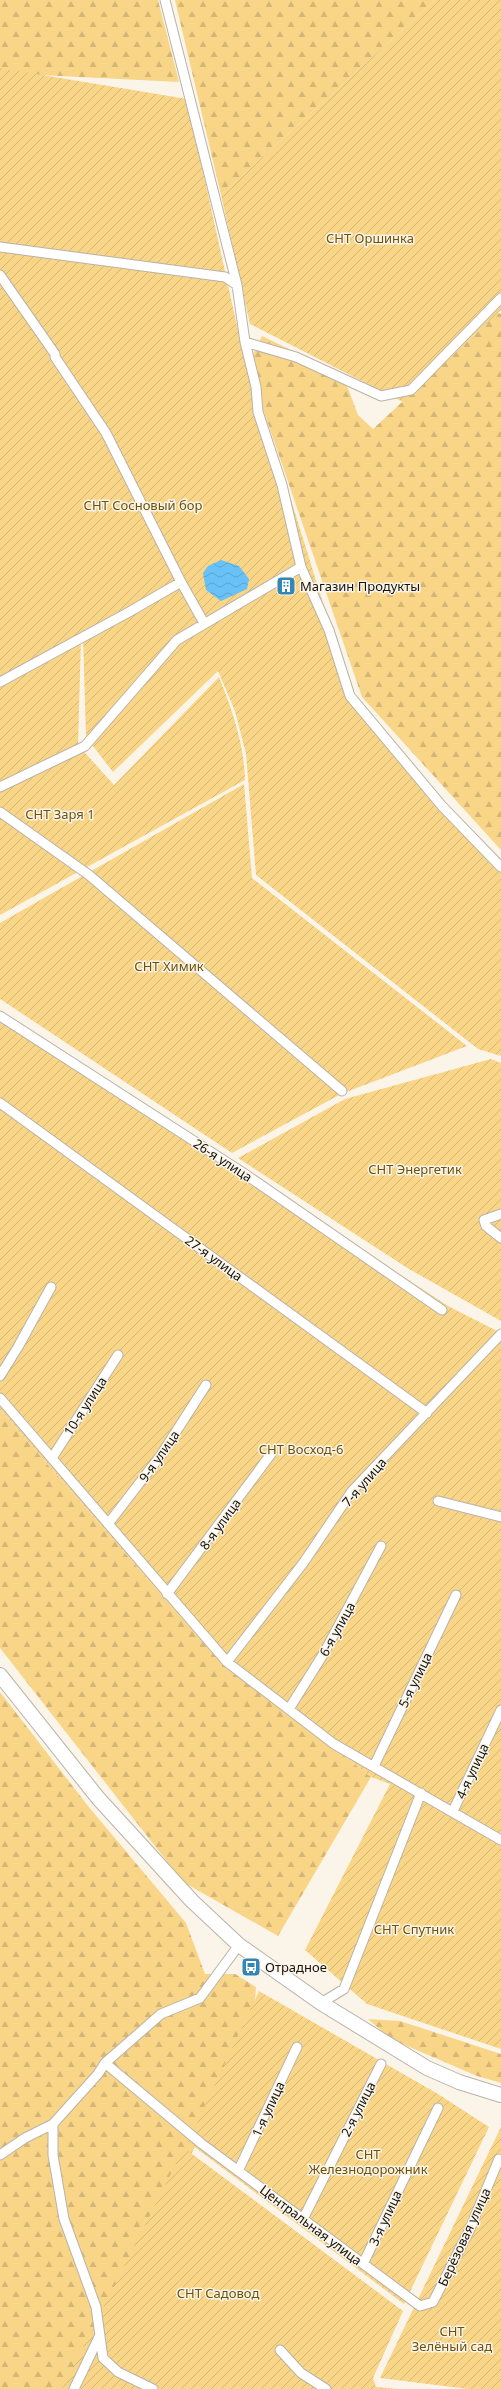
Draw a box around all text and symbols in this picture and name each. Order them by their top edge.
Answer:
park label: СНТ Оршинка [326,229,414,247]
park label: СНТ Сосновый бор [84,496,202,514]
building icon: Магазин Продукты [275,575,297,597]
place label: Магазин Продукты [300,577,420,595]
park label: СНТ Заря 1 [25,805,95,823]
park label: СНТ Химик [134,957,204,975]
street label: 26-я улица [190,1134,256,1186]
park label: СНТ Энергетик [368,1160,462,1178]
street label: 27-я улица [182,1231,246,1285]
street label: 10-я улица [59,1373,111,1439]
street label: 9-я улица [135,1427,183,1485]
park label: СНТ Восход-6 [259,1440,343,1458]
street label: 7-я улица [338,1454,390,1510]
street label: 8-я улица [195,1495,245,1553]
street label: 6-я улица [315,1599,359,1659]
street label: 5-я улица [394,1649,436,1711]
street label: 4-я улица [451,1740,493,1802]
park label: СНТ Спутник [374,1920,454,1938]
bus stop icon: Отрадное [240,1956,262,1978]
place label: Отрадное [265,1958,327,1976]
street label: 1-я улица [247,2078,289,2140]
street label: 2-я улица [337,2078,379,2140]
park label: СНТ Железнодорожник [308,2145,428,2178]
street label: Центральная улица [256,2181,366,2269]
street label: Берёзовая улица [433,2185,495,2289]
street label: 3-я улица [364,2187,406,2249]
park label: СНТ Садовод [177,2284,259,2302]
park label: СНТ Зелёный сад [412,2322,492,2355]

